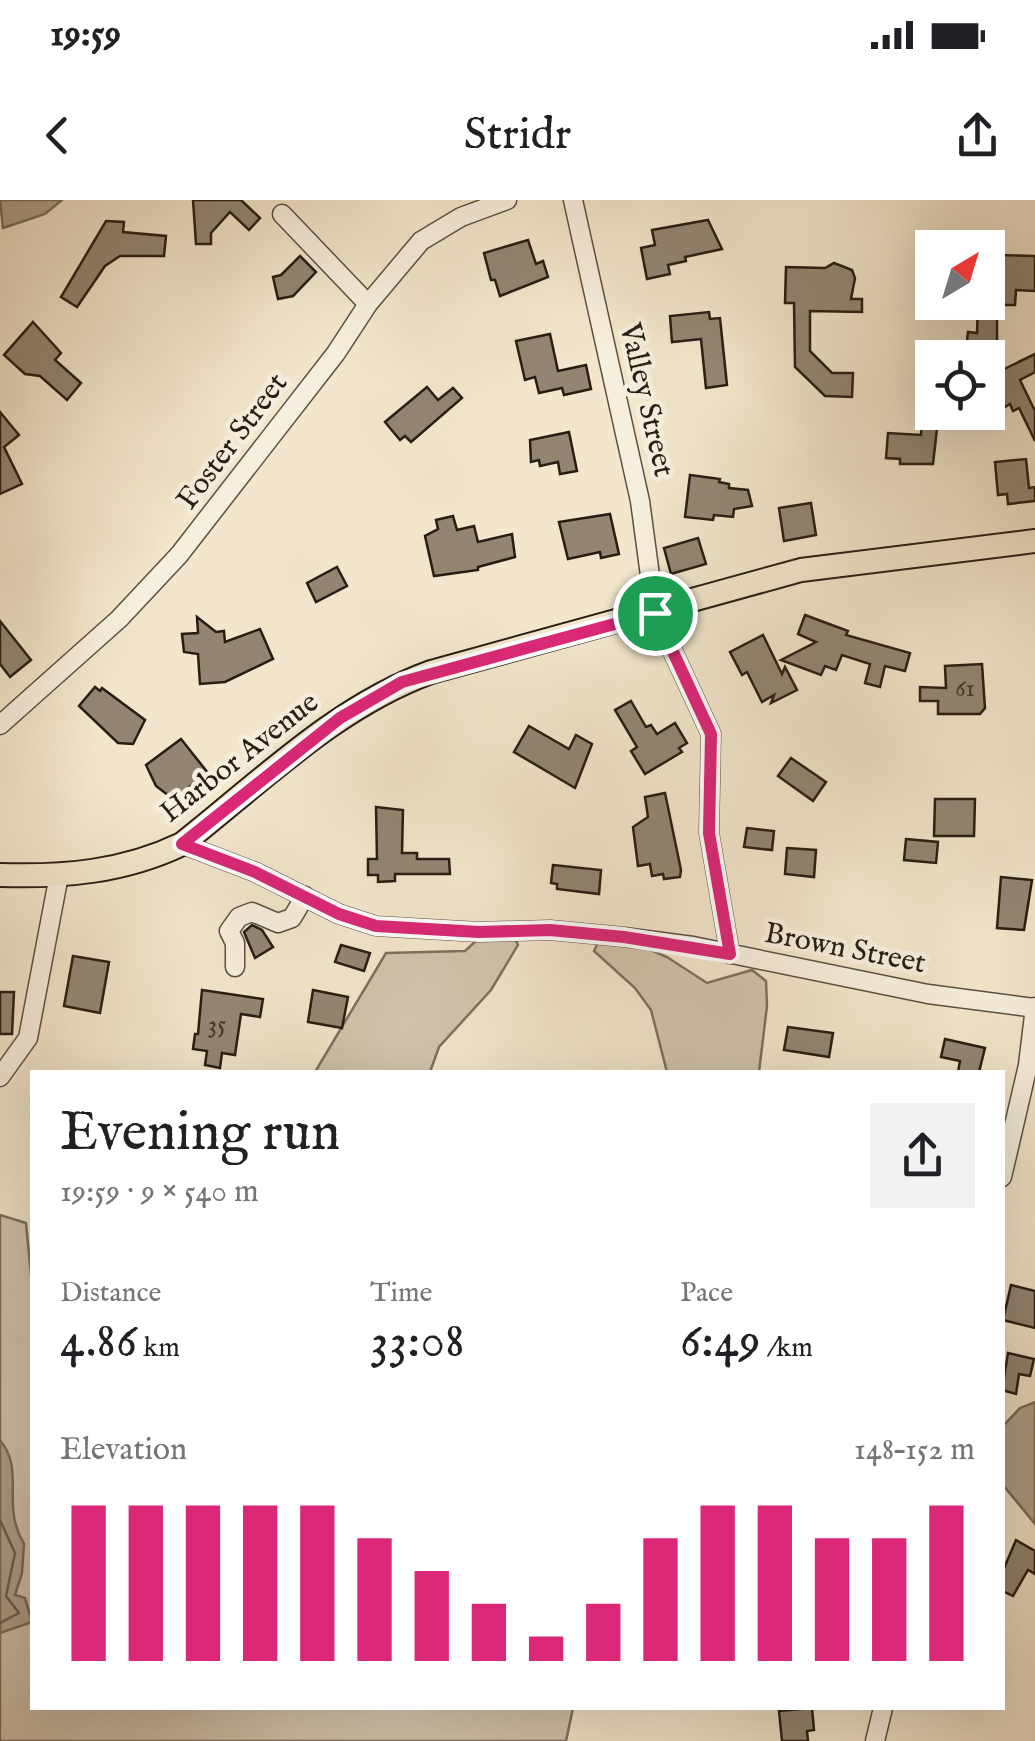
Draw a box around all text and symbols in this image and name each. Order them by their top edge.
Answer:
text: 19:59 [50,11,121,59]
text: Stridr [464,107,571,164]
icon: back [30,108,85,163]
icon: share [950,108,1005,163]
north arrow [915,230,1005,320]
map controls [915,230,1005,430]
street label: Valley Street [610,318,682,481]
button: locate [915,340,1005,430]
street label: Foster Street [169,366,297,518]
pin [613,571,698,656]
icon: arrive [628,586,683,641]
house number: 61 [955,673,975,705]
street label: Harbor Avenue [153,684,327,832]
street label: Brown Street [761,915,929,983]
house number: 35 [208,1009,226,1041]
text: Evening run [60,1099,340,1169]
button: share [870,1103,975,1208]
text: 19:59 · 9 × 540 m [60,1172,259,1213]
text: Distance [60,1276,161,1311]
text: Time [370,1276,432,1311]
text: Pace [680,1276,733,1311]
text: 4.86 [60,1311,137,1374]
text: 33:08 [370,1311,465,1374]
text: 6:49 [680,1311,761,1374]
text: km [137,1331,180,1366]
text: /km [761,1331,813,1366]
text: Elevation [60,1430,187,1471]
text: 148–152 m [854,1430,975,1471]

